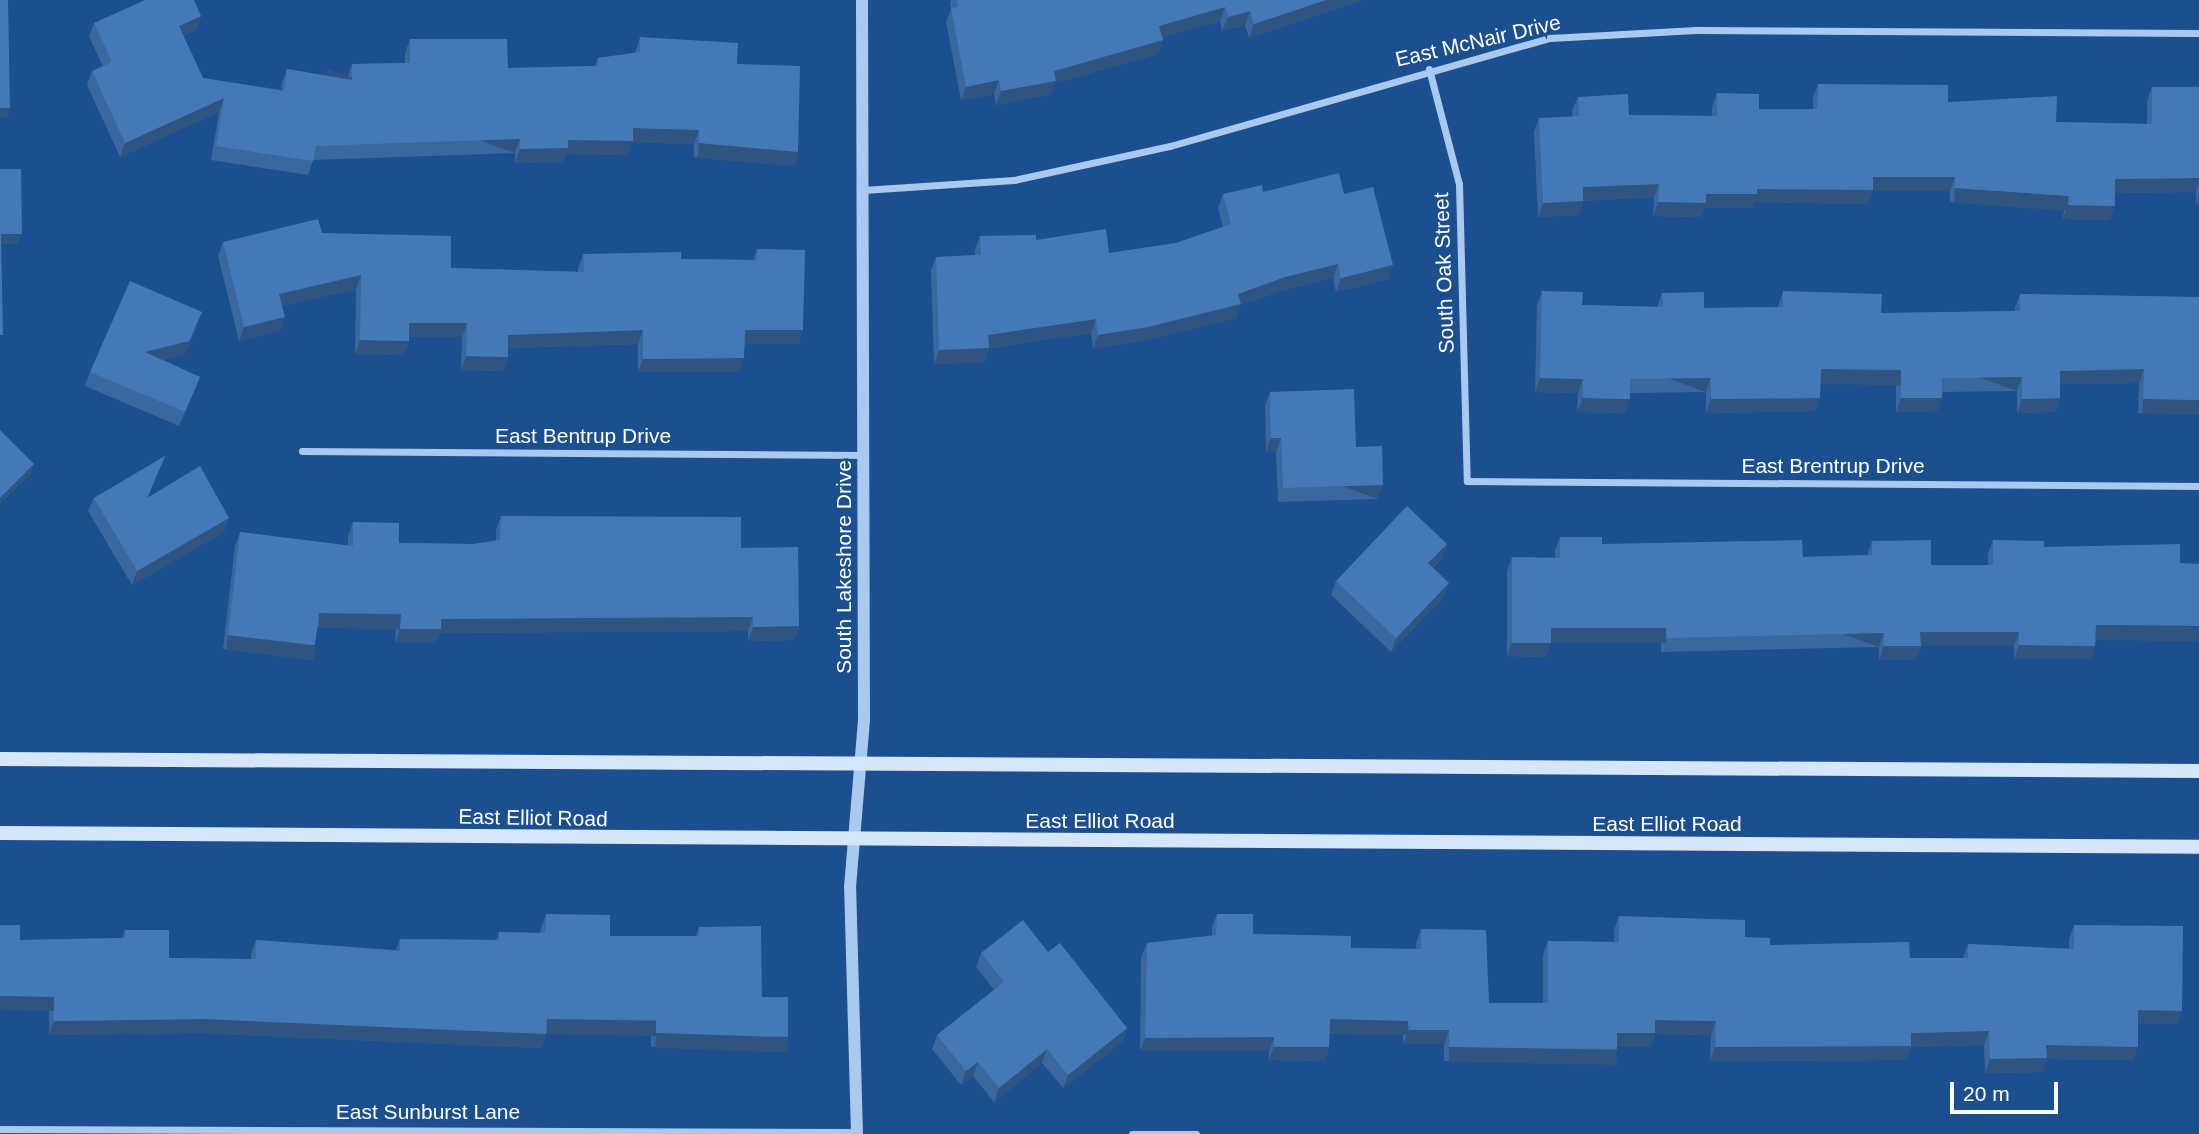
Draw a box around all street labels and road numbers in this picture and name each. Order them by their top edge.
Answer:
street label: East McNair Drive [1393,10,1563,72]
street label: South Oak Street [1429,192,1459,354]
street label: East Bentrup Drive [495,423,671,449]
street label: East Brentrup Drive [1741,453,1925,479]
street label: South Lakeshore Drive [831,460,857,674]
street label: East Elliot Road [458,804,608,832]
street label: East Elliot Road [1025,808,1175,834]
street label: East Elliot Road [1592,811,1742,837]
street label: East Sunburst Lane [336,1099,520,1125]

